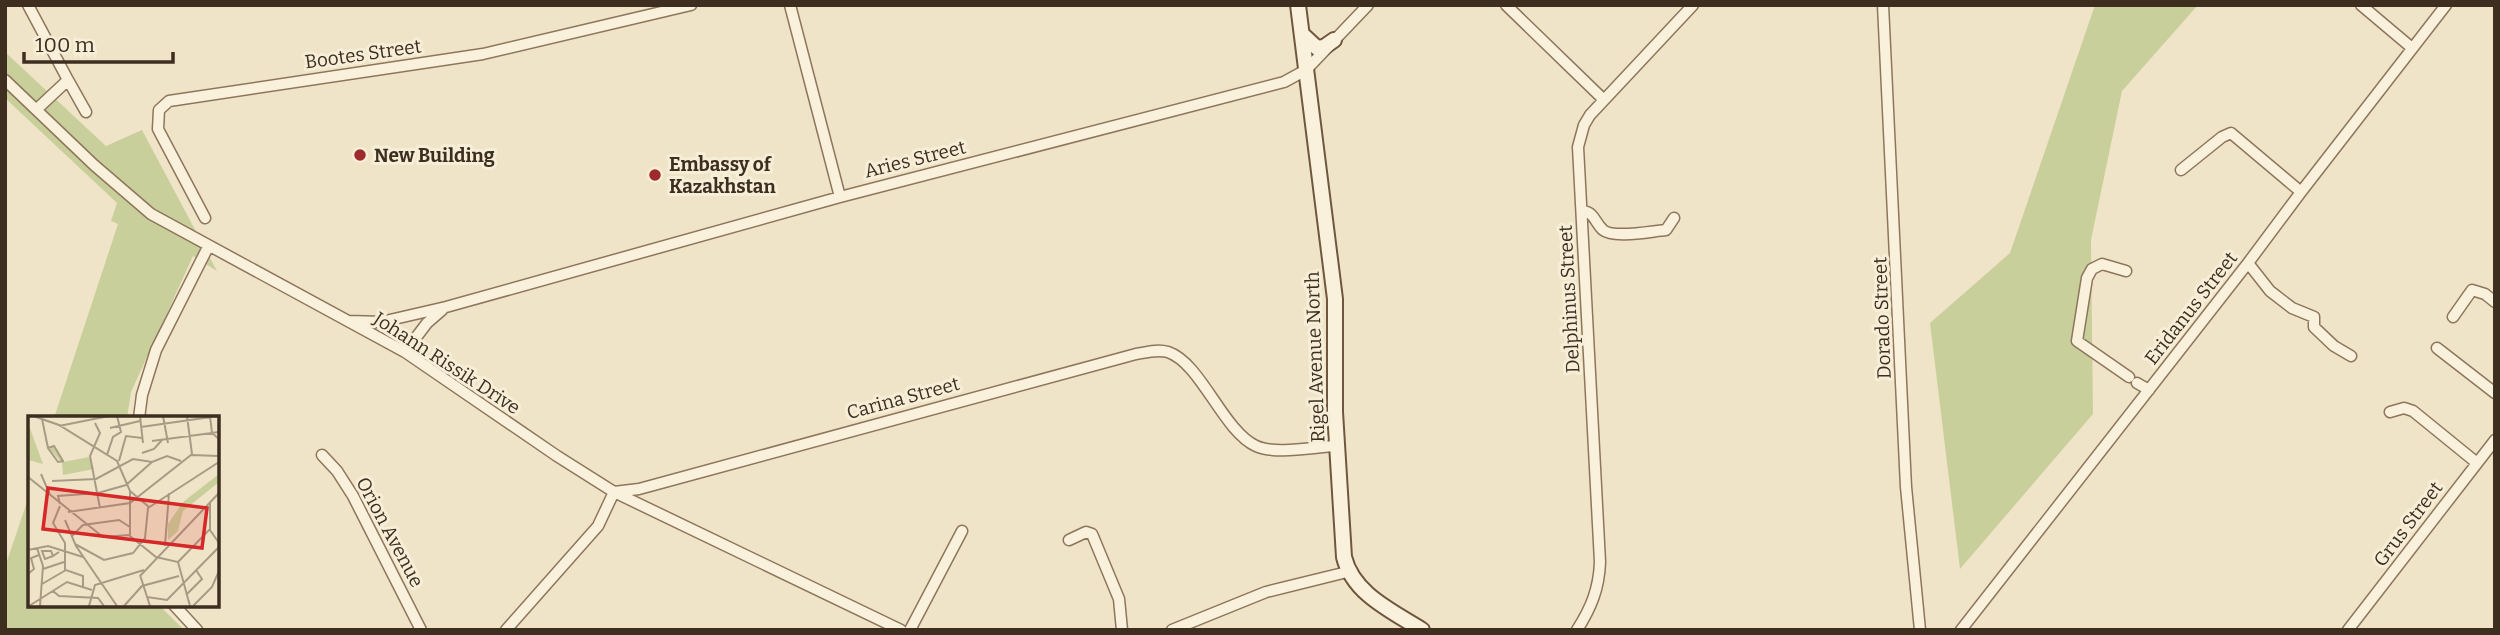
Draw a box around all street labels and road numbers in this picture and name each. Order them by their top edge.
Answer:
street label: Bootes Street [303,34,423,74]
street label: Aries Street [862,135,968,183]
street label: Delphinus Street [1554,224,1584,374]
street label: Eridanus Street [2140,247,2242,369]
street label: Dorado Street [1868,256,1896,379]
street label: Rigel Avenue North [1301,271,1329,443]
street label: Johann Rissik Drive [369,306,525,419]
street label: Carina Street [844,372,962,424]
street label: Orion Avenue [351,473,429,591]
street label: Grus Street [2369,477,2448,571]

